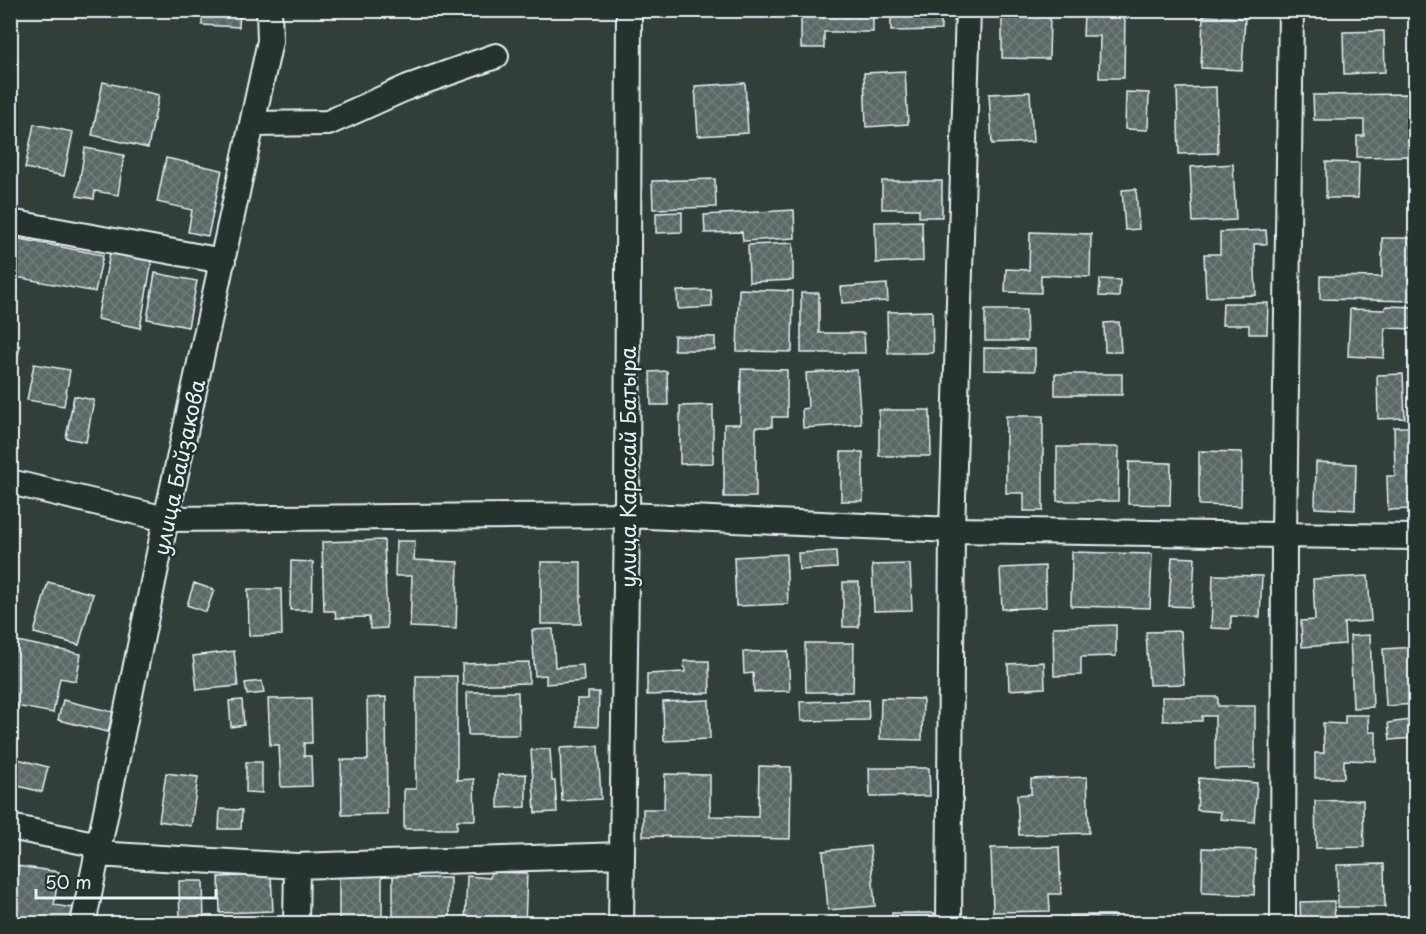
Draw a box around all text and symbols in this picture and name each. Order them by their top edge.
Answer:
street label: улица Карасай Батыра [611,346,643,588]
street label: улица Байзакова [144,376,212,558]
scale bar [36,862,216,900]
text: 50 m [45,868,92,895]

